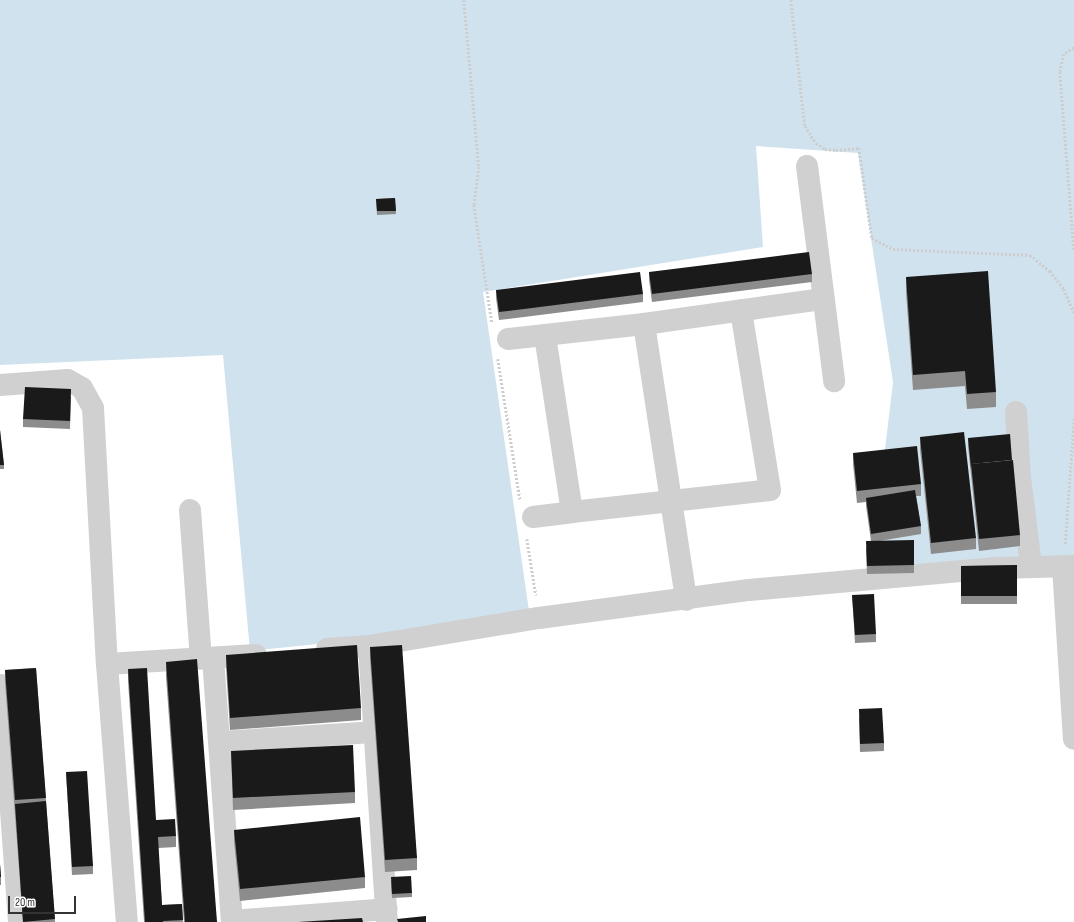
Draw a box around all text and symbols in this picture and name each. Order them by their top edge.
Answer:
scale bar [10,888,78,914]
text: 20 m [15,895,35,910]

